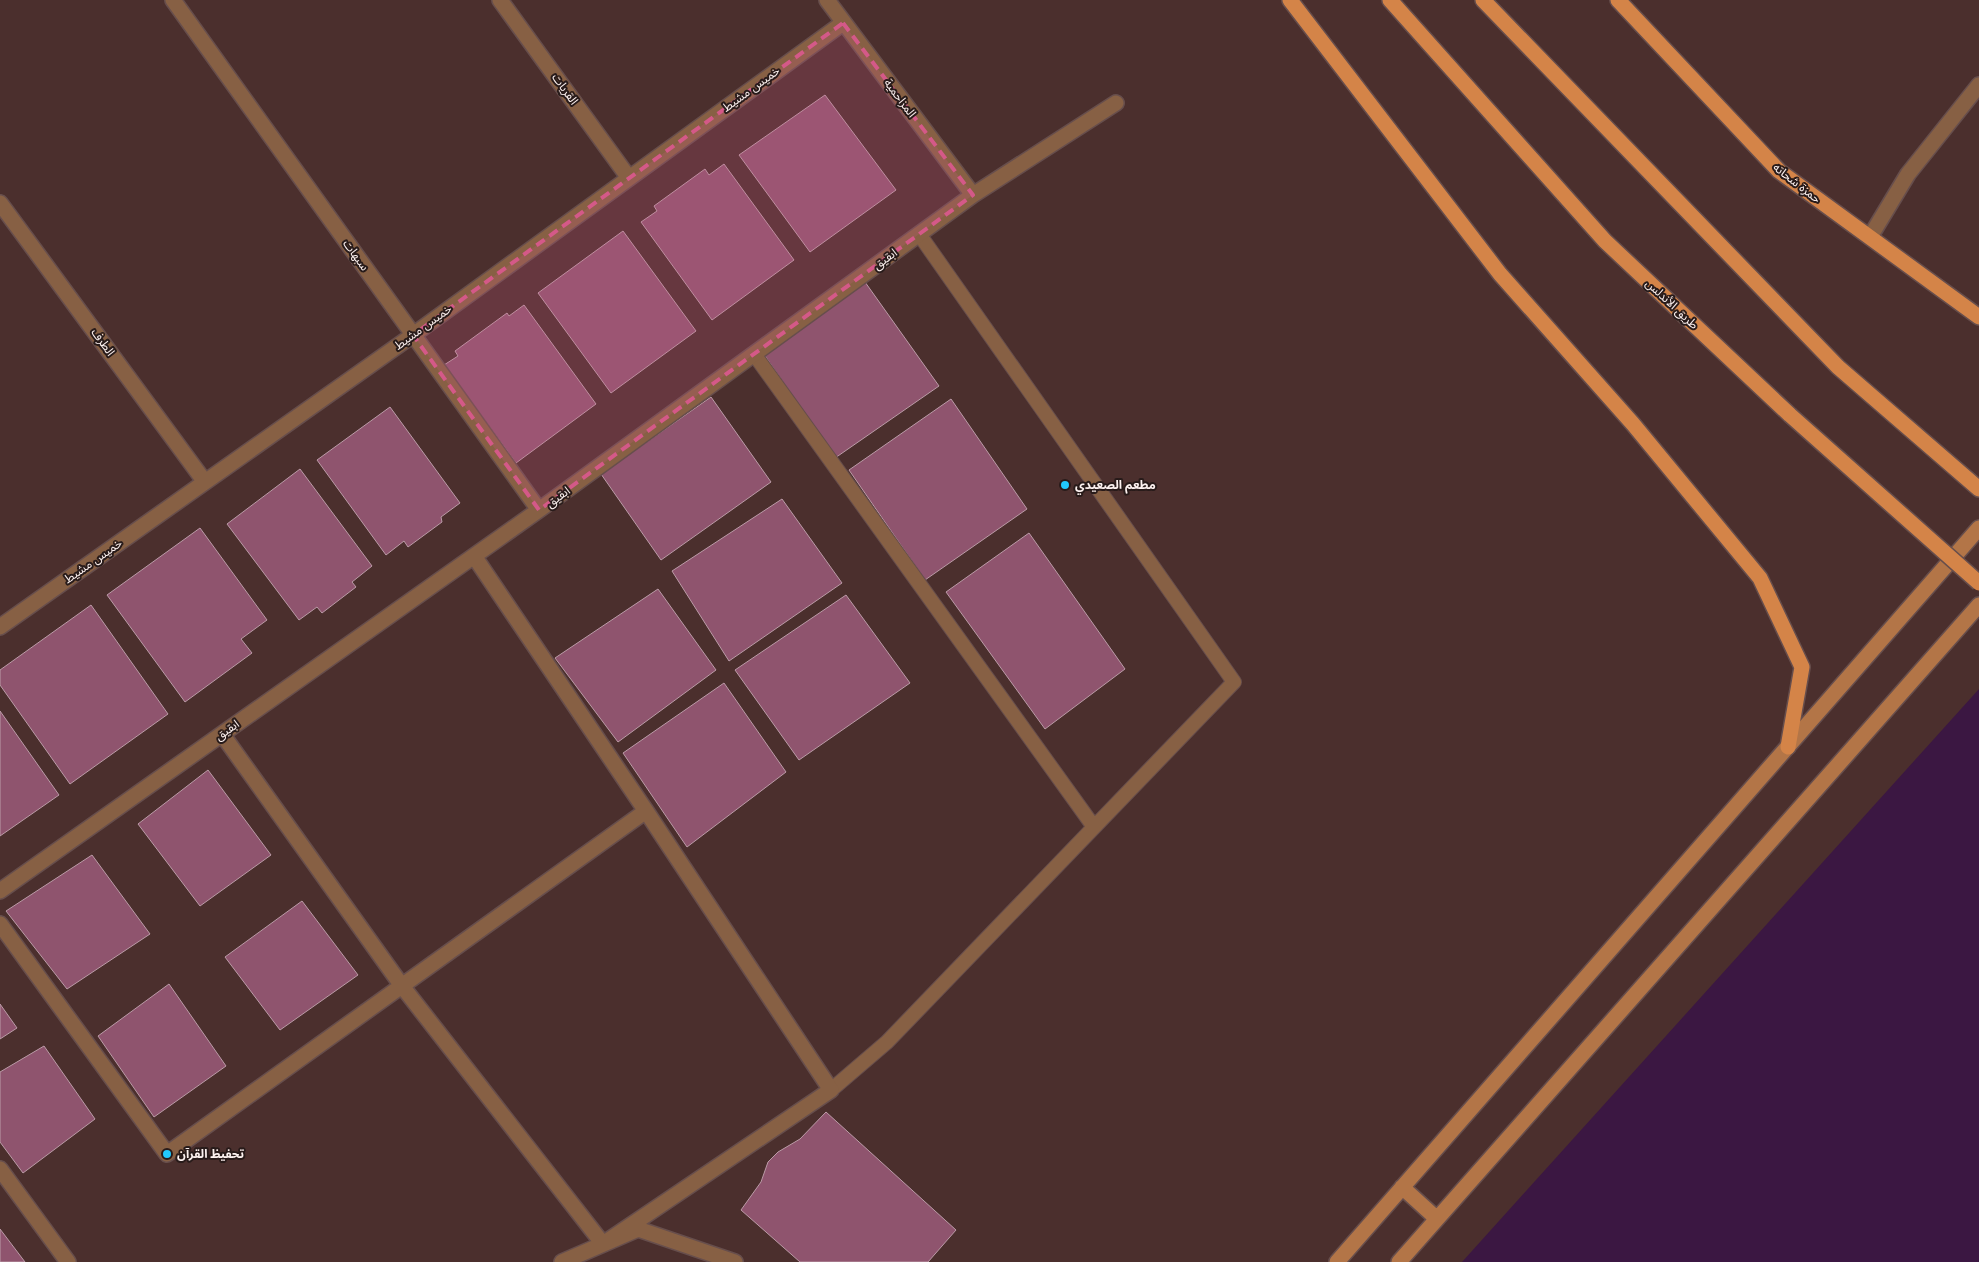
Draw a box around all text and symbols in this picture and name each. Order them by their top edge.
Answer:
street label: خميس مشيط [719,63,783,115]
street label: القريات [549,71,581,108]
street label: المزاحمية [881,76,919,120]
street label: حمزة شحاته [1771,160,1823,206]
street label: سبهات [340,237,372,273]
street label: ابقيق [870,246,900,273]
street label: طريق الأندلس [1642,276,1701,333]
street label: خميس مشيط [391,301,455,353]
street label: الطرف [88,325,118,359]
place label: مطعم الصعيدي [1075,478,1156,495]
marker: مطعم الصعيدي [1059,479,1071,491]
street label: ابقيق [543,484,573,511]
street label: خميس مشيط [61,536,125,586]
street label: ابقيق [212,717,242,744]
place label: تحفيظ القرآن [177,1147,245,1161]
marker: تحفيظ القرآن [161,1148,173,1160]

